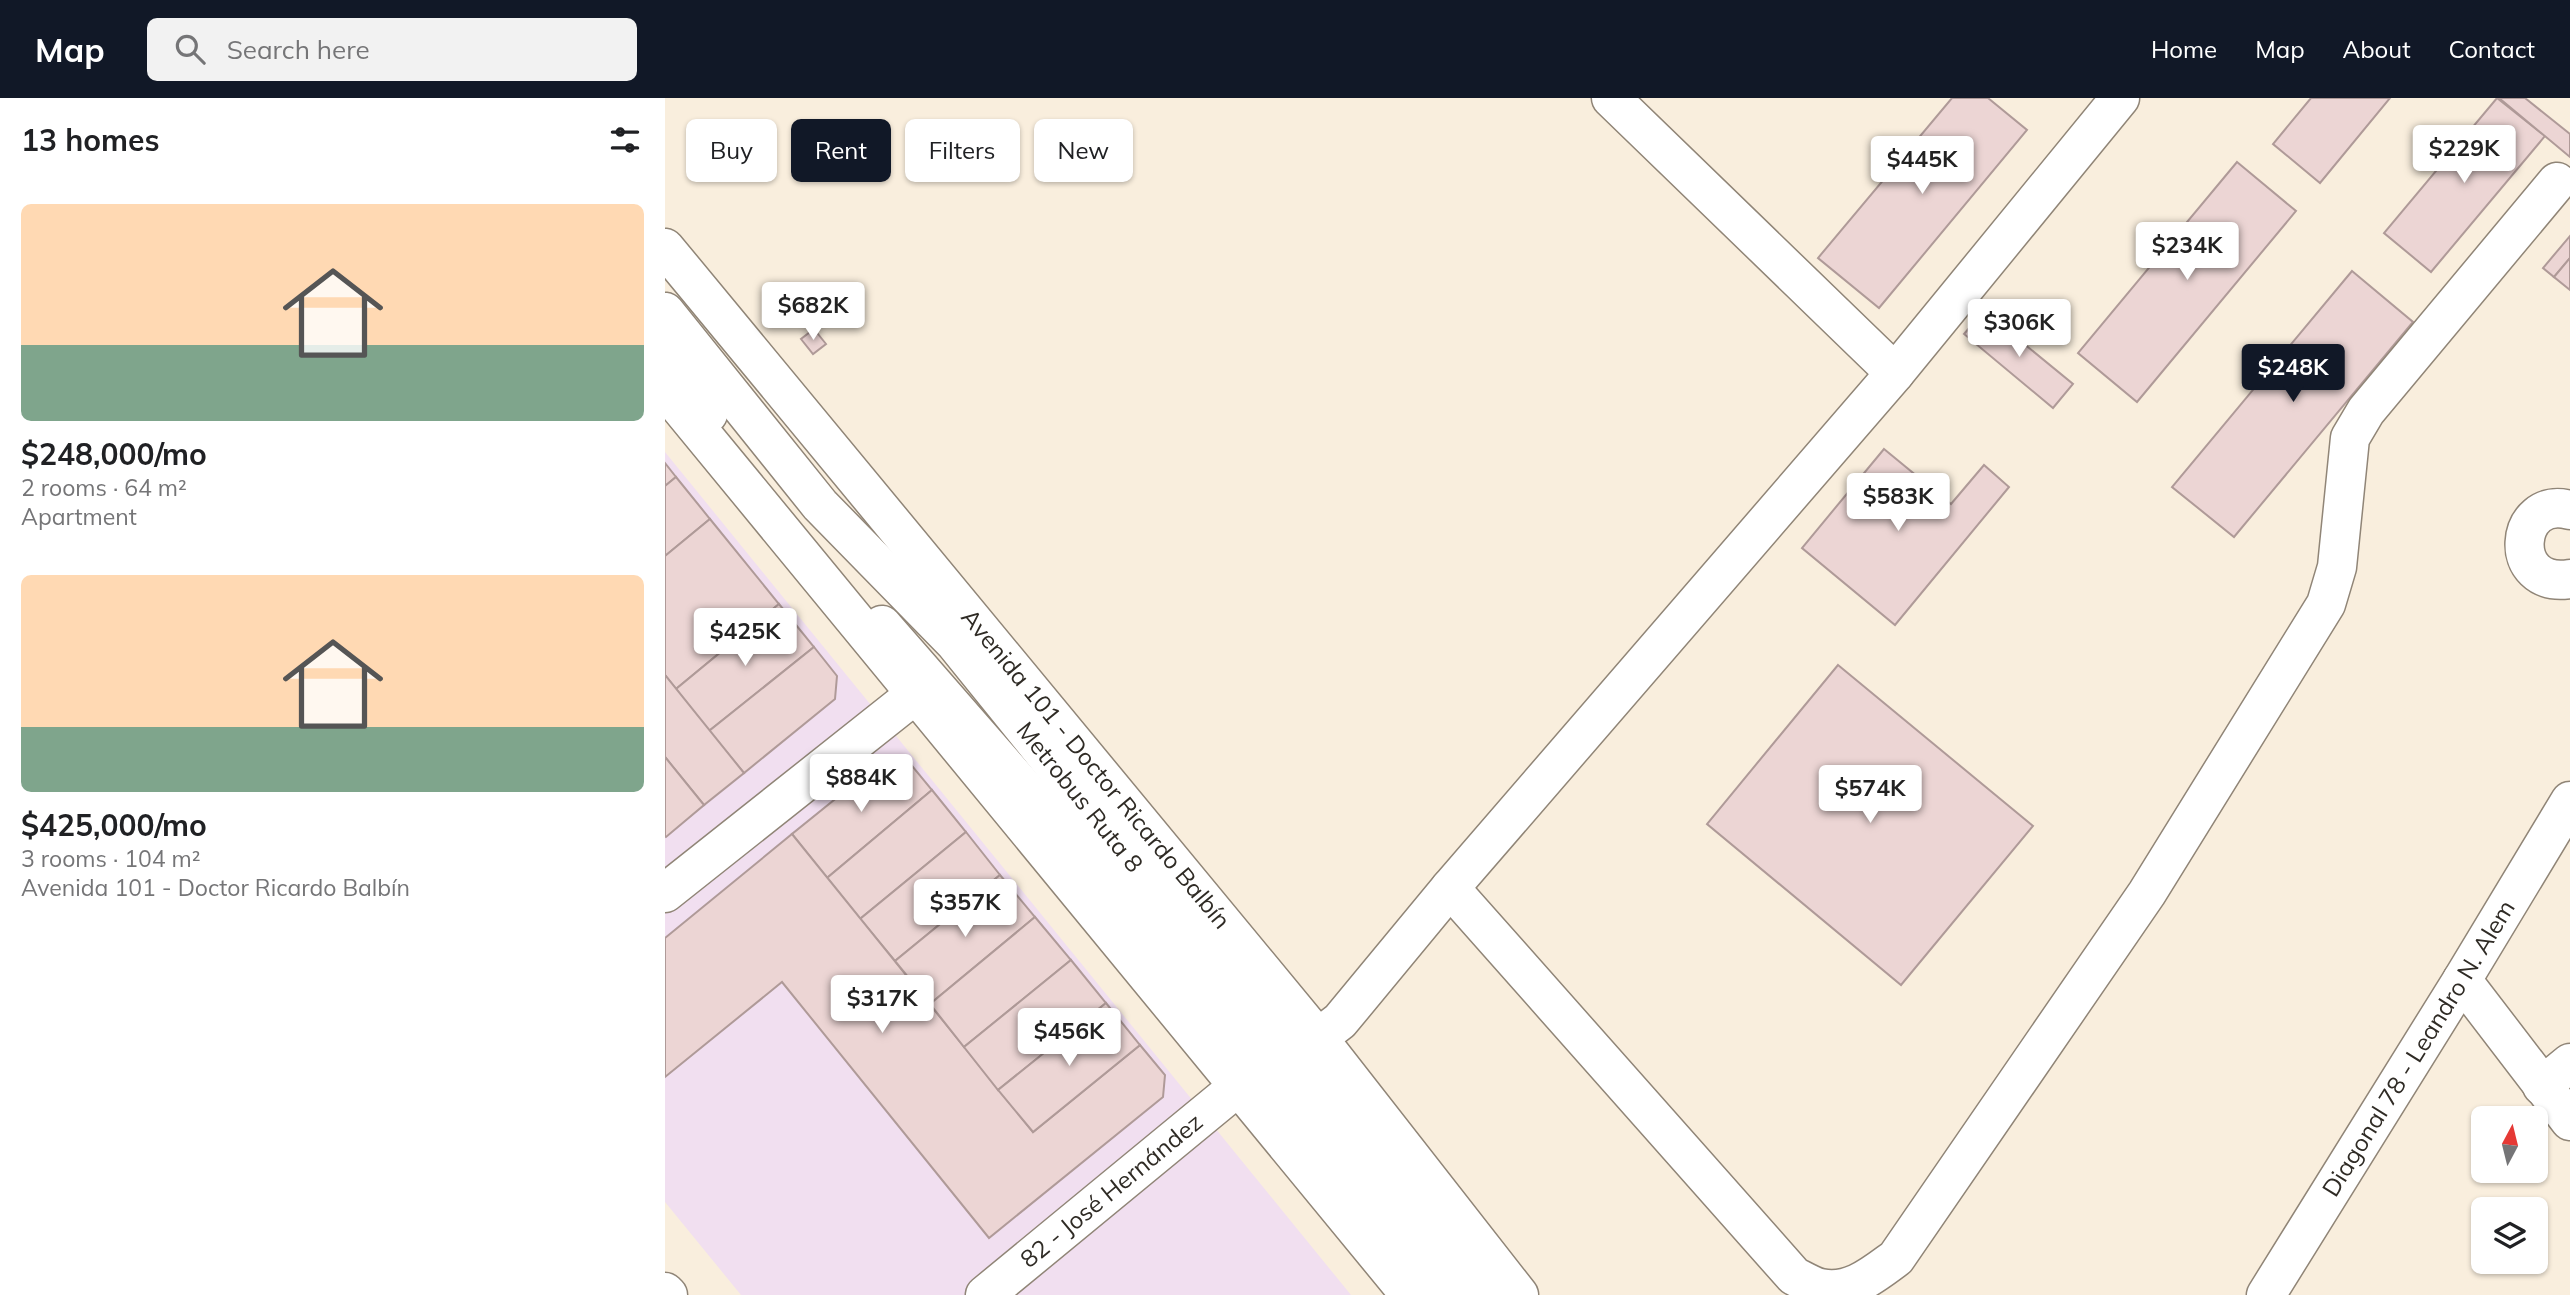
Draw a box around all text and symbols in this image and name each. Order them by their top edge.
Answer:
search box [147,18,637,81]
text: Map [35,29,105,70]
icon: search [171,30,209,68]
text: Search here [227,33,370,66]
text: Home [2151,34,2217,64]
text: Map [2255,34,2305,64]
text: About [2343,34,2411,64]
text: Contact [2449,34,2535,64]
chip: Buy [686,119,777,182]
chip: Rent [791,119,891,182]
chip: Filters [905,119,1020,182]
chip: New [1034,119,1133,182]
text: 13 homes [21,121,160,159]
icon: filters [606,121,644,159]
pin: $229K [2415,126,2513,185]
text: $229K [2429,133,2499,162]
pin: $445K [1873,136,1971,196]
text: $445K [1887,144,1957,173]
pin: $234K [2138,222,2236,282]
text: $234K [2152,230,2222,259]
icon: home [270,250,396,376]
pin: $682K [764,282,862,342]
text: $682K [778,290,848,319]
pin: $306K [1970,300,2068,359]
text: $306K [1984,307,2054,336]
pin: $248K [2244,344,2342,404]
text: $248K [2258,352,2328,381]
text: $248,000/mo [21,435,207,473]
text: 2 rooms · 64 m² [21,473,187,502]
pin: $583K [1849,474,1947,533]
text: $583K [1863,481,1933,510]
text: Apartment [21,502,137,531]
street label: Avenida 101 - Doctor Ricardo Balbín [955,602,1237,935]
pin: $425K [696,608,794,668]
text: $425K [710,616,780,645]
icon: home [270,621,396,747]
street label: Metrobus Ruta 8 [1011,715,1150,878]
pin: $884K [812,754,910,814]
text: $884K [826,762,896,791]
pin: $574K [1821,766,1919,825]
text: $574K [1835,773,1905,802]
text: $425,000/mo [21,806,207,844]
text: 3 rooms · 104 m² [21,844,201,873]
text: Avenida 101 - Doctor Ricardo Balbín [21,873,410,902]
pin: $357K [916,880,1014,939]
text: $357K [930,887,1000,916]
street label: Diagonal 78 - Leandro N. Alem [2315,894,2521,1202]
pin: $317K [833,976,931,1035]
text: $317K [847,983,917,1012]
pin: $456K [1020,1009,1118,1068]
text: $456K [1034,1016,1104,1045]
street label: 82 - José Hernández [1014,1106,1208,1274]
north arrow [2471,1106,2548,1183]
map controls [2471,1106,2548,1274]
button: layers [2471,1197,2548,1274]

